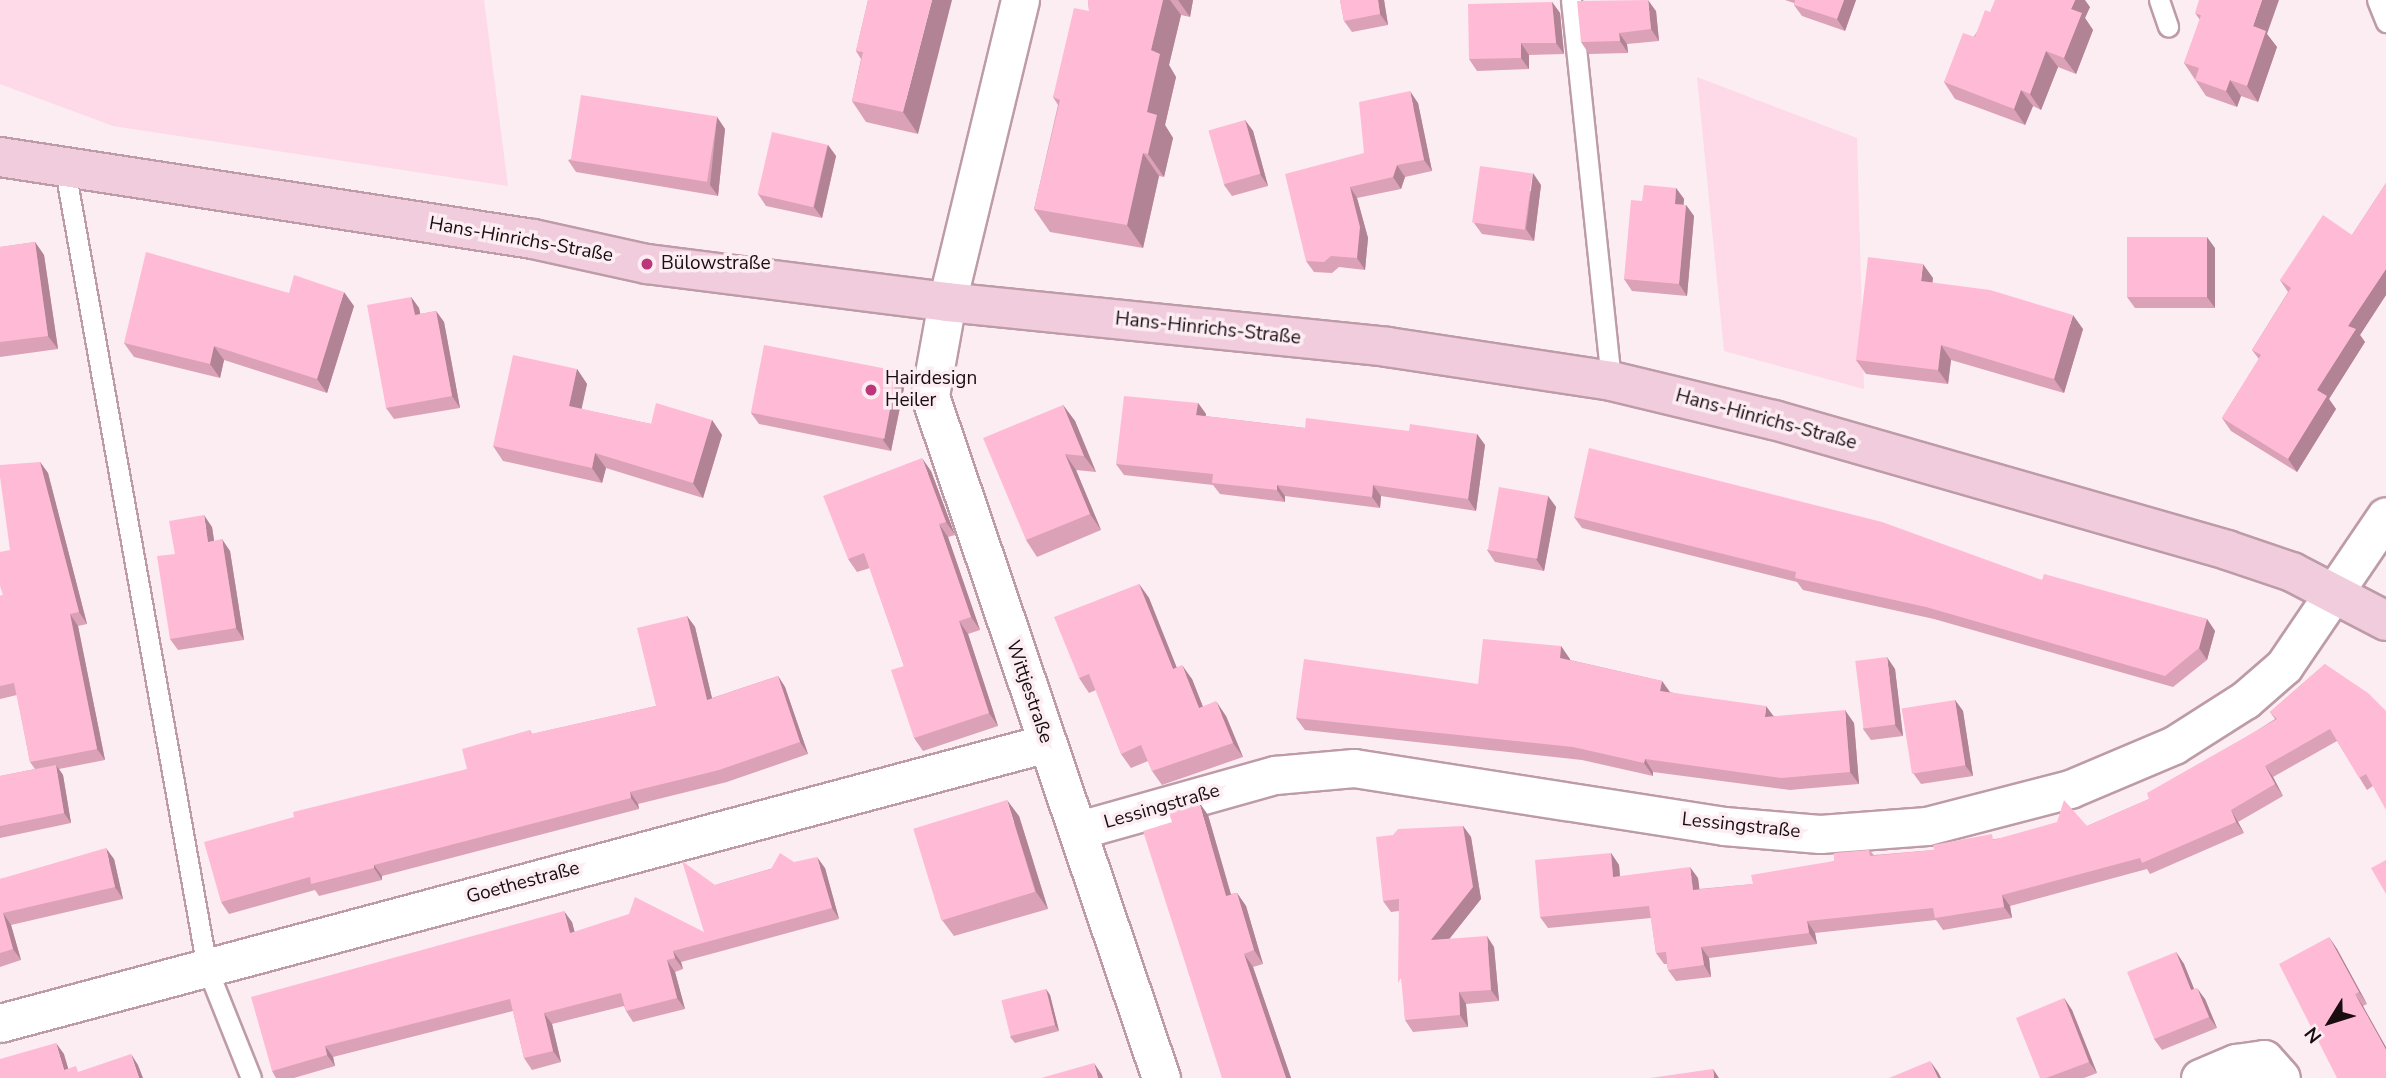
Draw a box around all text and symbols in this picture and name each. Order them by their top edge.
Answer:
street label: Hans-Hinrichs-Straße [427,213,615,267]
place label: Bülowstraße [661,253,771,275]
marker: Bülowstraße [639,256,655,272]
street label: Hans-Hinrichs-Straße [1114,308,1302,350]
place label: Hairdesign Heiler [885,368,977,412]
marker: Hairdesign Heiler [863,382,879,398]
street label: Hans-Hinrichs-Straße [1673,385,1859,455]
street label: Wittjestraße [1001,638,1057,746]
street label: Lessingstraße [1102,780,1222,834]
street label: Lessingstraße [1681,808,1801,844]
street label: Goethestraße [464,857,582,909]
north arrow [2295,987,2365,1057]
text: N [2299,1021,2328,1049]

